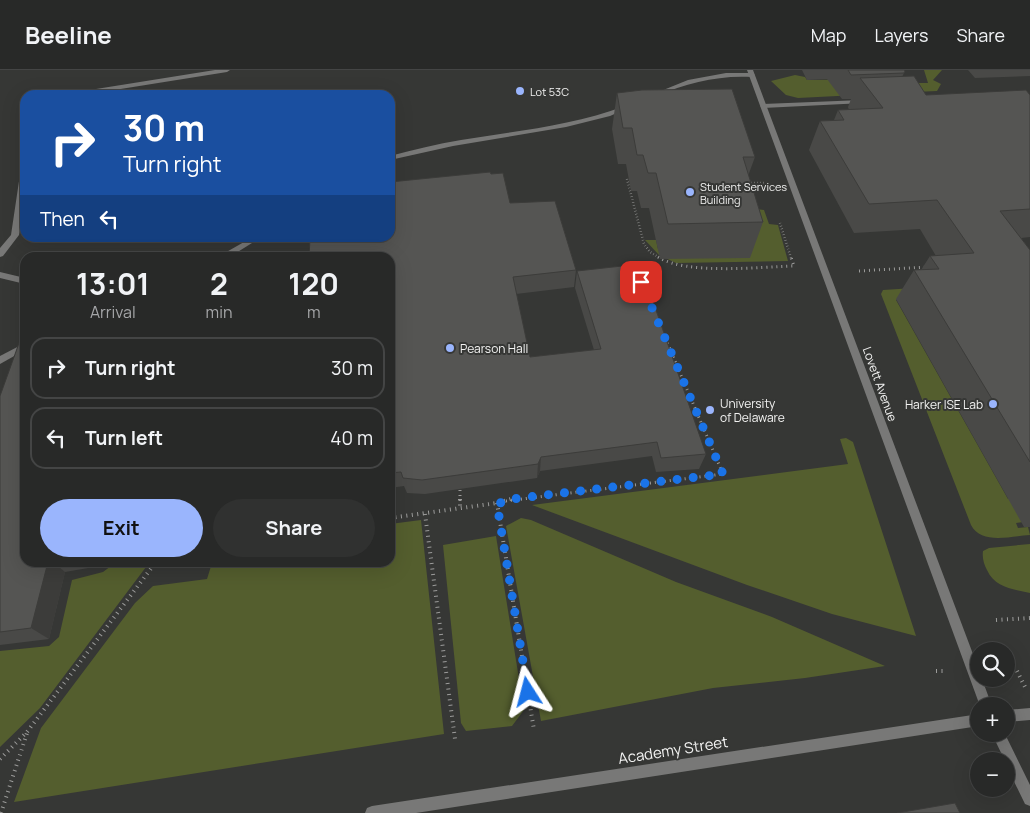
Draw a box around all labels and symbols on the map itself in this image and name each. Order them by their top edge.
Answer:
place label: Lot 53C [530,84,569,99]
marker: Lot 53C [514,85,526,97]
place label: Student Services Building [700,179,787,207]
marker: Student Services Building [684,186,696,198]
pin [620,261,662,303]
place label: Pearson Hall [460,340,528,357]
marker: Pearson Hall [444,342,456,354]
street label: Lovett Avenue [859,344,901,424]
place label: University of Delaware [720,395,785,426]
place label: Harker ISE Lab [905,396,983,413]
marker: Harker ISE Lab [987,398,999,410]
marker: University of Delaware [704,404,716,416]
position arrow [501,665,553,717]
street label: Academy Street [617,731,729,769]

